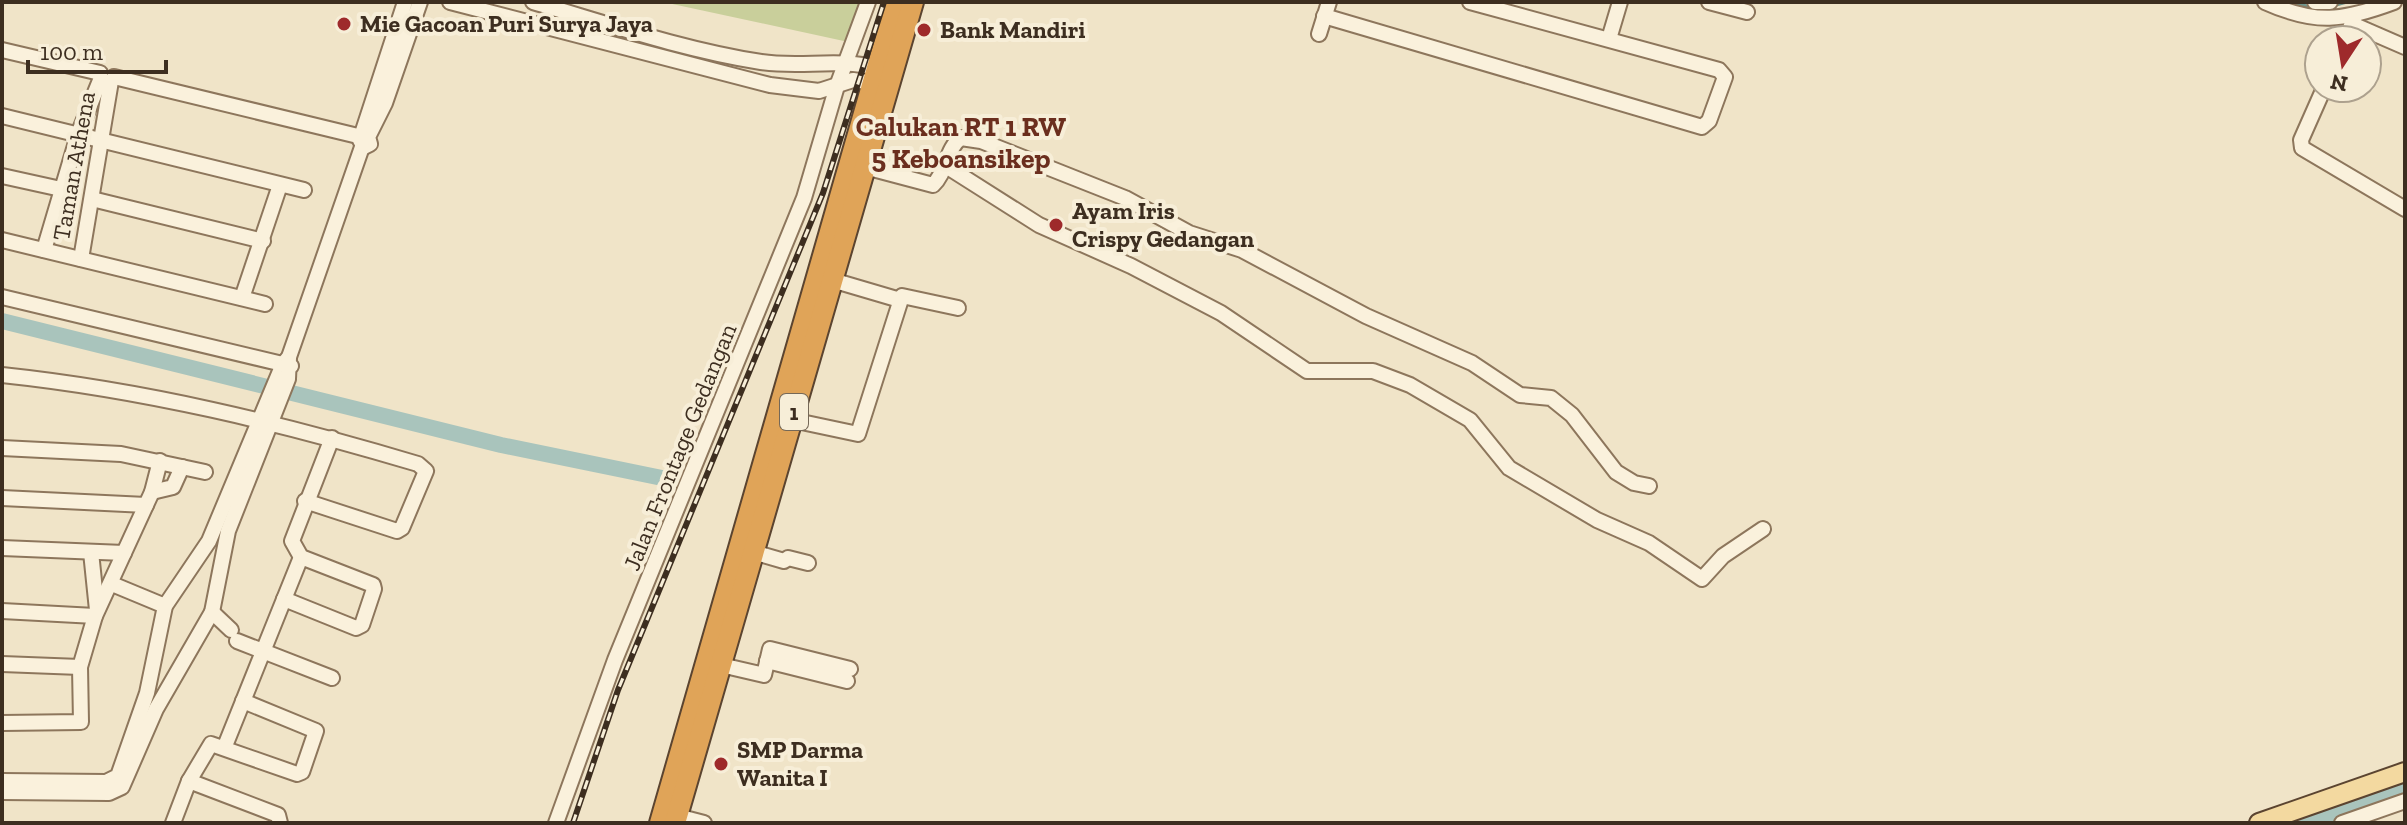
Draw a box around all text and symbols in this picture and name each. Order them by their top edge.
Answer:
place label: Mie Gacoan Puri Surya Jaya [360,9,653,38]
marker: Mie Gacoan Puri Surya Jaya [335,15,353,33]
place label: Bank Mandiri [940,15,1085,44]
marker: Bank Mandiri [915,21,933,39]
scale bar [28,24,166,74]
north arrow [2303,24,2383,104]
text: 100 m [40,37,103,66]
text: N [2328,68,2350,98]
street label: Taman Athena [46,89,101,243]
district label: Calukan RT 1 RW 5 Keboansikep [856,110,1067,175]
place label: Ayam Iris Crispy Gedangan [1072,196,1254,253]
marker: Ayam Iris Crispy Gedangan [1047,216,1065,234]
street label: Jalan Frontage Gedangan [617,319,742,575]
road number: 1 [780,394,808,430]
place label: SMP Darma Wanita I [737,735,863,792]
marker: SMP Darma Wanita I [712,755,730,773]

